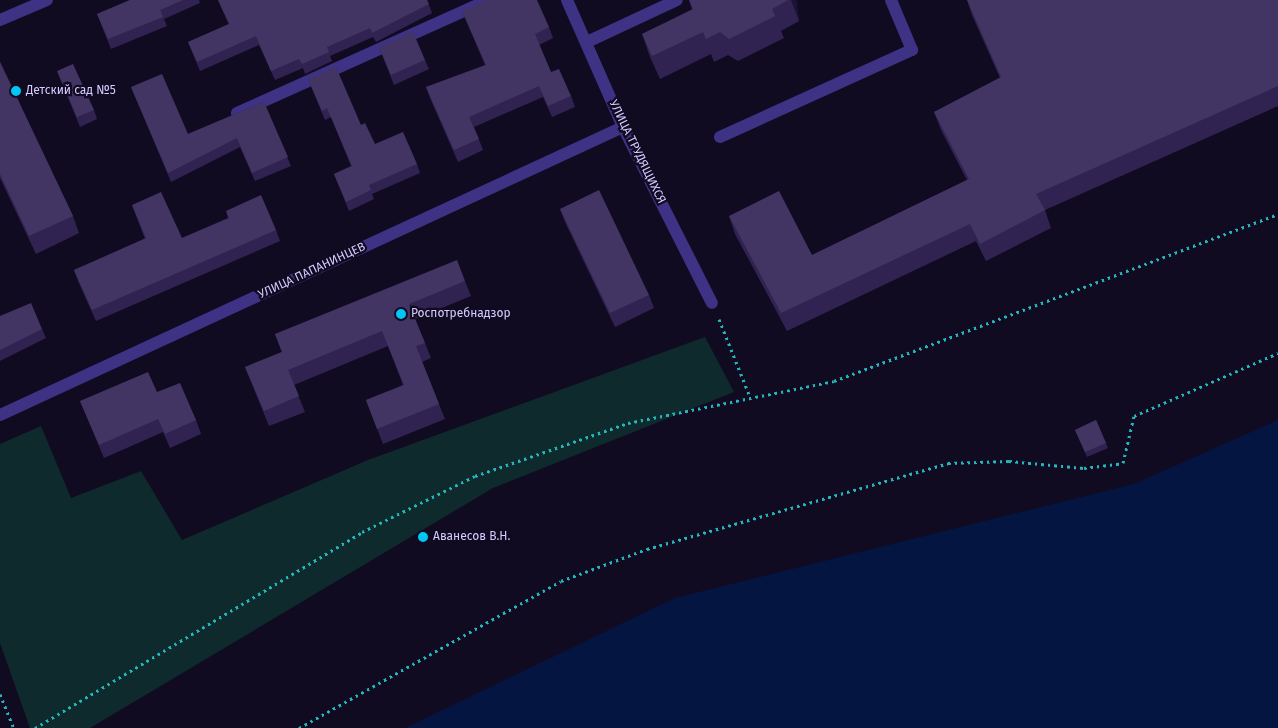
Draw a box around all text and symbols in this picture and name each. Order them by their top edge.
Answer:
place label: Детский сад №5 [26,84,116,98]
marker: Детский сад №5 [10,85,22,97]
street label: УЛИЦА ТРУДЯЩИХСЯ [606,98,668,206]
street label: УЛИЦА ПАПАНИНЦЕВ [256,240,368,302]
place label: Роспотребнадзор [411,307,511,321]
marker: Роспотребнадзор [395,308,407,320]
place label: Аванесов В.Н. [433,530,510,544]
marker: Аванесов В.Н. [417,531,429,543]

